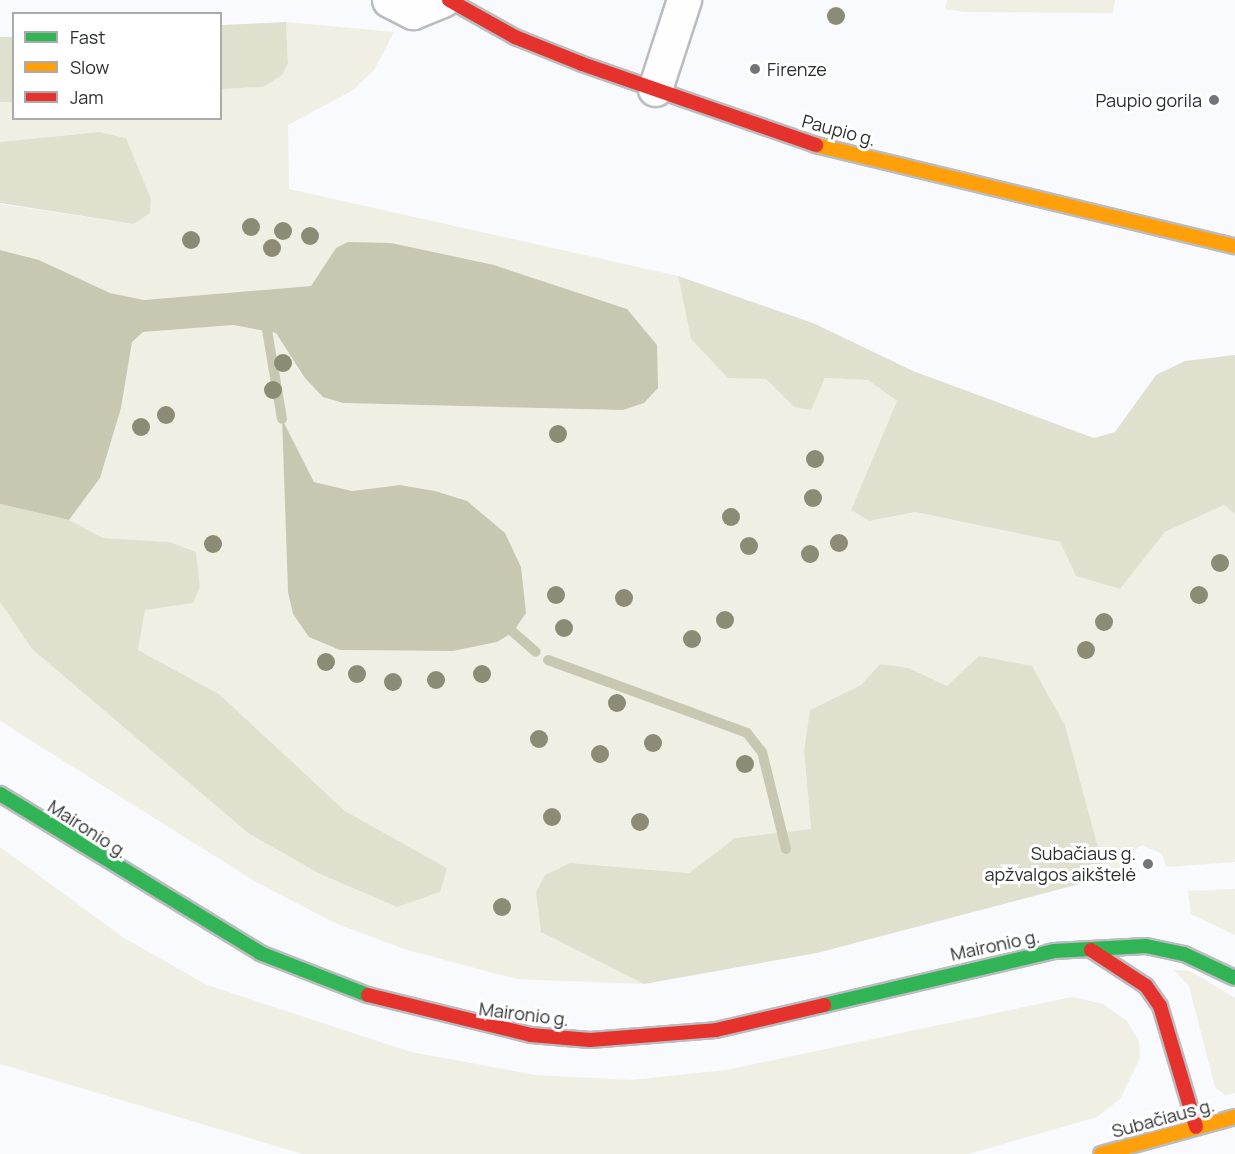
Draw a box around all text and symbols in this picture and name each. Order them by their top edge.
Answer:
legend [12,12,222,120]
text: Fast [70,25,105,49]
text: Slow [70,55,109,79]
place label: Firenze [767,58,827,80]
marker: Firenze [748,62,762,76]
text: Jam [70,85,104,109]
place label: Paupio gorila [1096,89,1202,111]
marker: Paupio gorila [1207,93,1221,107]
street label: Paupio g. [800,110,878,150]
street label: Maironio g. [44,795,132,863]
place label: Subačiaus g. apžvalgos aikštelė [985,843,1136,886]
marker: Subačiaus g. apžvalgos aikštelė [1141,857,1155,871]
street label: Maironio g. [948,925,1042,965]
street label: Maironio g. [478,998,570,1030]
street label: Subačiaus g. [1109,1094,1217,1142]

